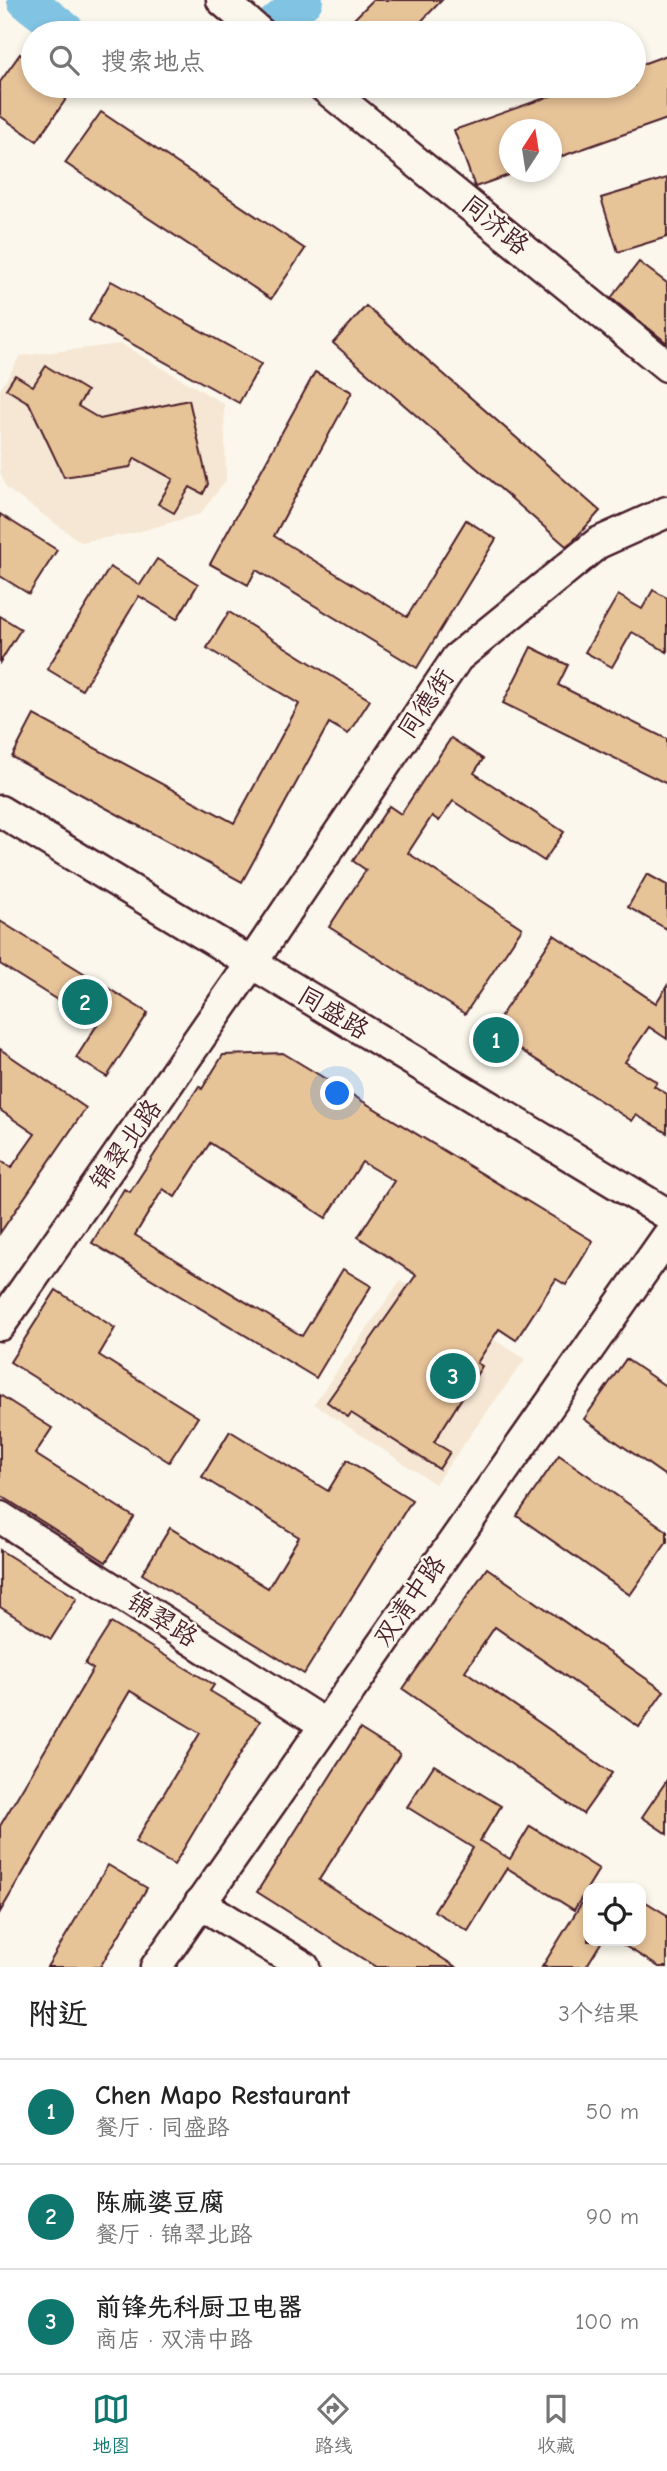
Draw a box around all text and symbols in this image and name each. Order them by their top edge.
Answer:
search box [21,21,646,98]
icon: search [45,41,83,79]
text: 搜索地点 [101,47,205,77]
north arrow [499,119,562,182]
street label: 同济路 [455,189,535,261]
street label: 同德街 [392,663,460,745]
pin: 2 [62,976,108,1028]
street label: 同盛路 [292,980,374,1046]
pin: 1 [473,1014,519,1066]
your location [320,1076,354,1110]
street label: 锦翠北路 [84,1094,168,1196]
pin: 3 [430,1350,476,1402]
street label: 双清中路 [368,1550,452,1652]
street label: 锦翠路 [121,1587,203,1653]
map controls [583,1883,646,1946]
button: locate [583,1883,646,1946]
text: 附近 [28,1997,88,2032]
text: 3个结果 [558,2000,639,2027]
text: Chen Mapo Restaurant [95,2081,350,2111]
text: 1 [46,2098,56,2125]
text: 50 m [586,2098,639,2125]
text: 餐厅 · 同盛路 [95,2114,229,2141]
text: 陈麻婆豆腐 [95,2188,225,2218]
text: 2 [45,2203,57,2230]
text: 90 m [586,2203,639,2230]
text: 餐厅 · 锦翠北路 [95,2221,252,2248]
text: 前锋先科厨卫电器 [95,2293,303,2323]
text: 3 [45,2308,57,2335]
text: 100 m [575,2308,639,2335]
text: 商店 · 双清中路 [95,2326,252,2353]
tab: 地图 [92,2390,130,2457]
tab: 路线 [314,2390,353,2457]
tab: 收藏 [537,2390,575,2457]

